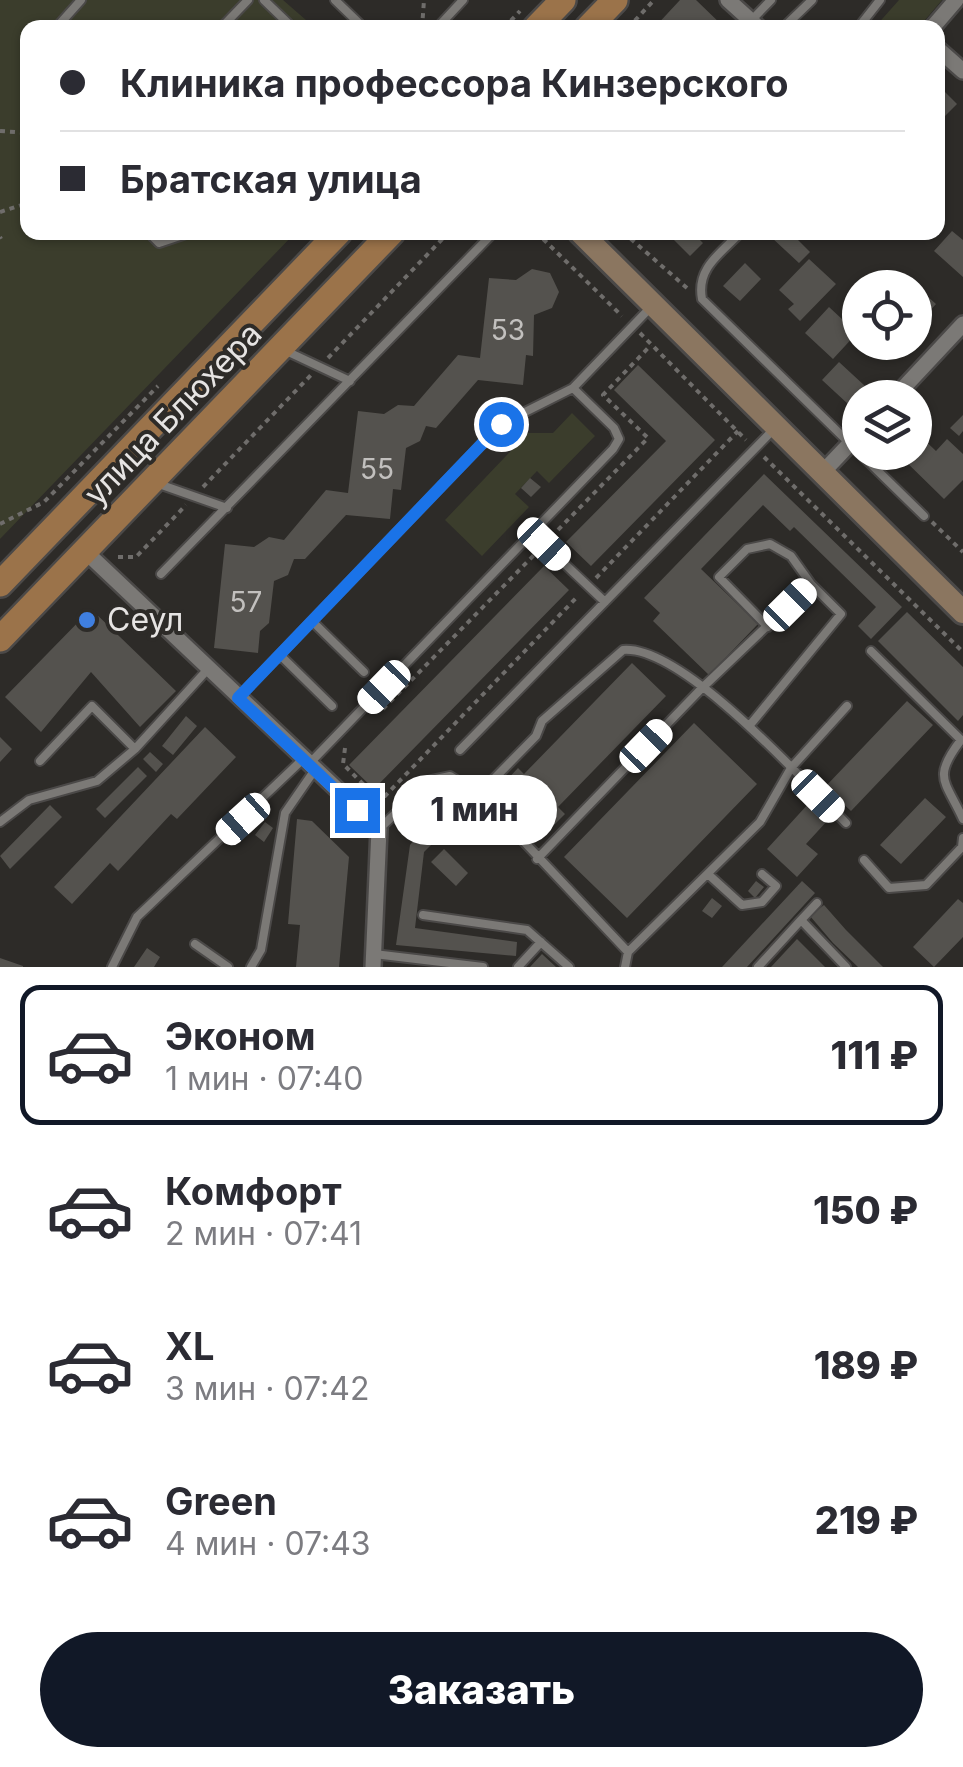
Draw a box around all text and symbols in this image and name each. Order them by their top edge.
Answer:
text: Клиника профессора Кинзерского [120,60,789,106]
text: Братская улица [120,156,422,202]
map controls [842,270,932,470]
button: locate [842,270,932,360]
house number: 53 [491,313,525,347]
street label: улица Блюхера [76,314,270,513]
button: layers [842,380,932,470]
route start [479,402,524,447]
house number: 55 [360,452,394,486]
car [512,512,576,576]
car [758,573,822,637]
house number: 57 [230,585,262,619]
place label: Сеул [107,600,183,639]
marker: Сеул [76,609,98,631]
car [352,655,416,719]
car [614,714,678,778]
car [786,764,850,828]
callout: 1 мин [392,775,557,845]
car [211,788,275,850]
route end [335,788,380,833]
text: 1 мин [430,790,519,829]
icon: car [45,1010,135,1100]
text: Эконом [165,1013,316,1059]
text: 111 ₽ [831,1032,918,1078]
text: 1 мин · 07:40 [165,1059,363,1098]
icon: car [45,1165,135,1255]
text: Комфорт [165,1168,342,1214]
text: 150 ₽ [813,1187,918,1233]
text: 2 мин · 07:41 [165,1214,362,1253]
icon: car [45,1320,135,1410]
text: XL [165,1323,215,1369]
text: 189 ₽ [814,1342,918,1388]
text: 3 мин · 07:42 [165,1369,369,1408]
icon: car [45,1475,135,1565]
text: Green [165,1478,277,1524]
text: 219 ₽ [815,1497,918,1543]
text: 4 мин · 07:43 [165,1524,371,1563]
button: Заказать [40,1632,923,1747]

